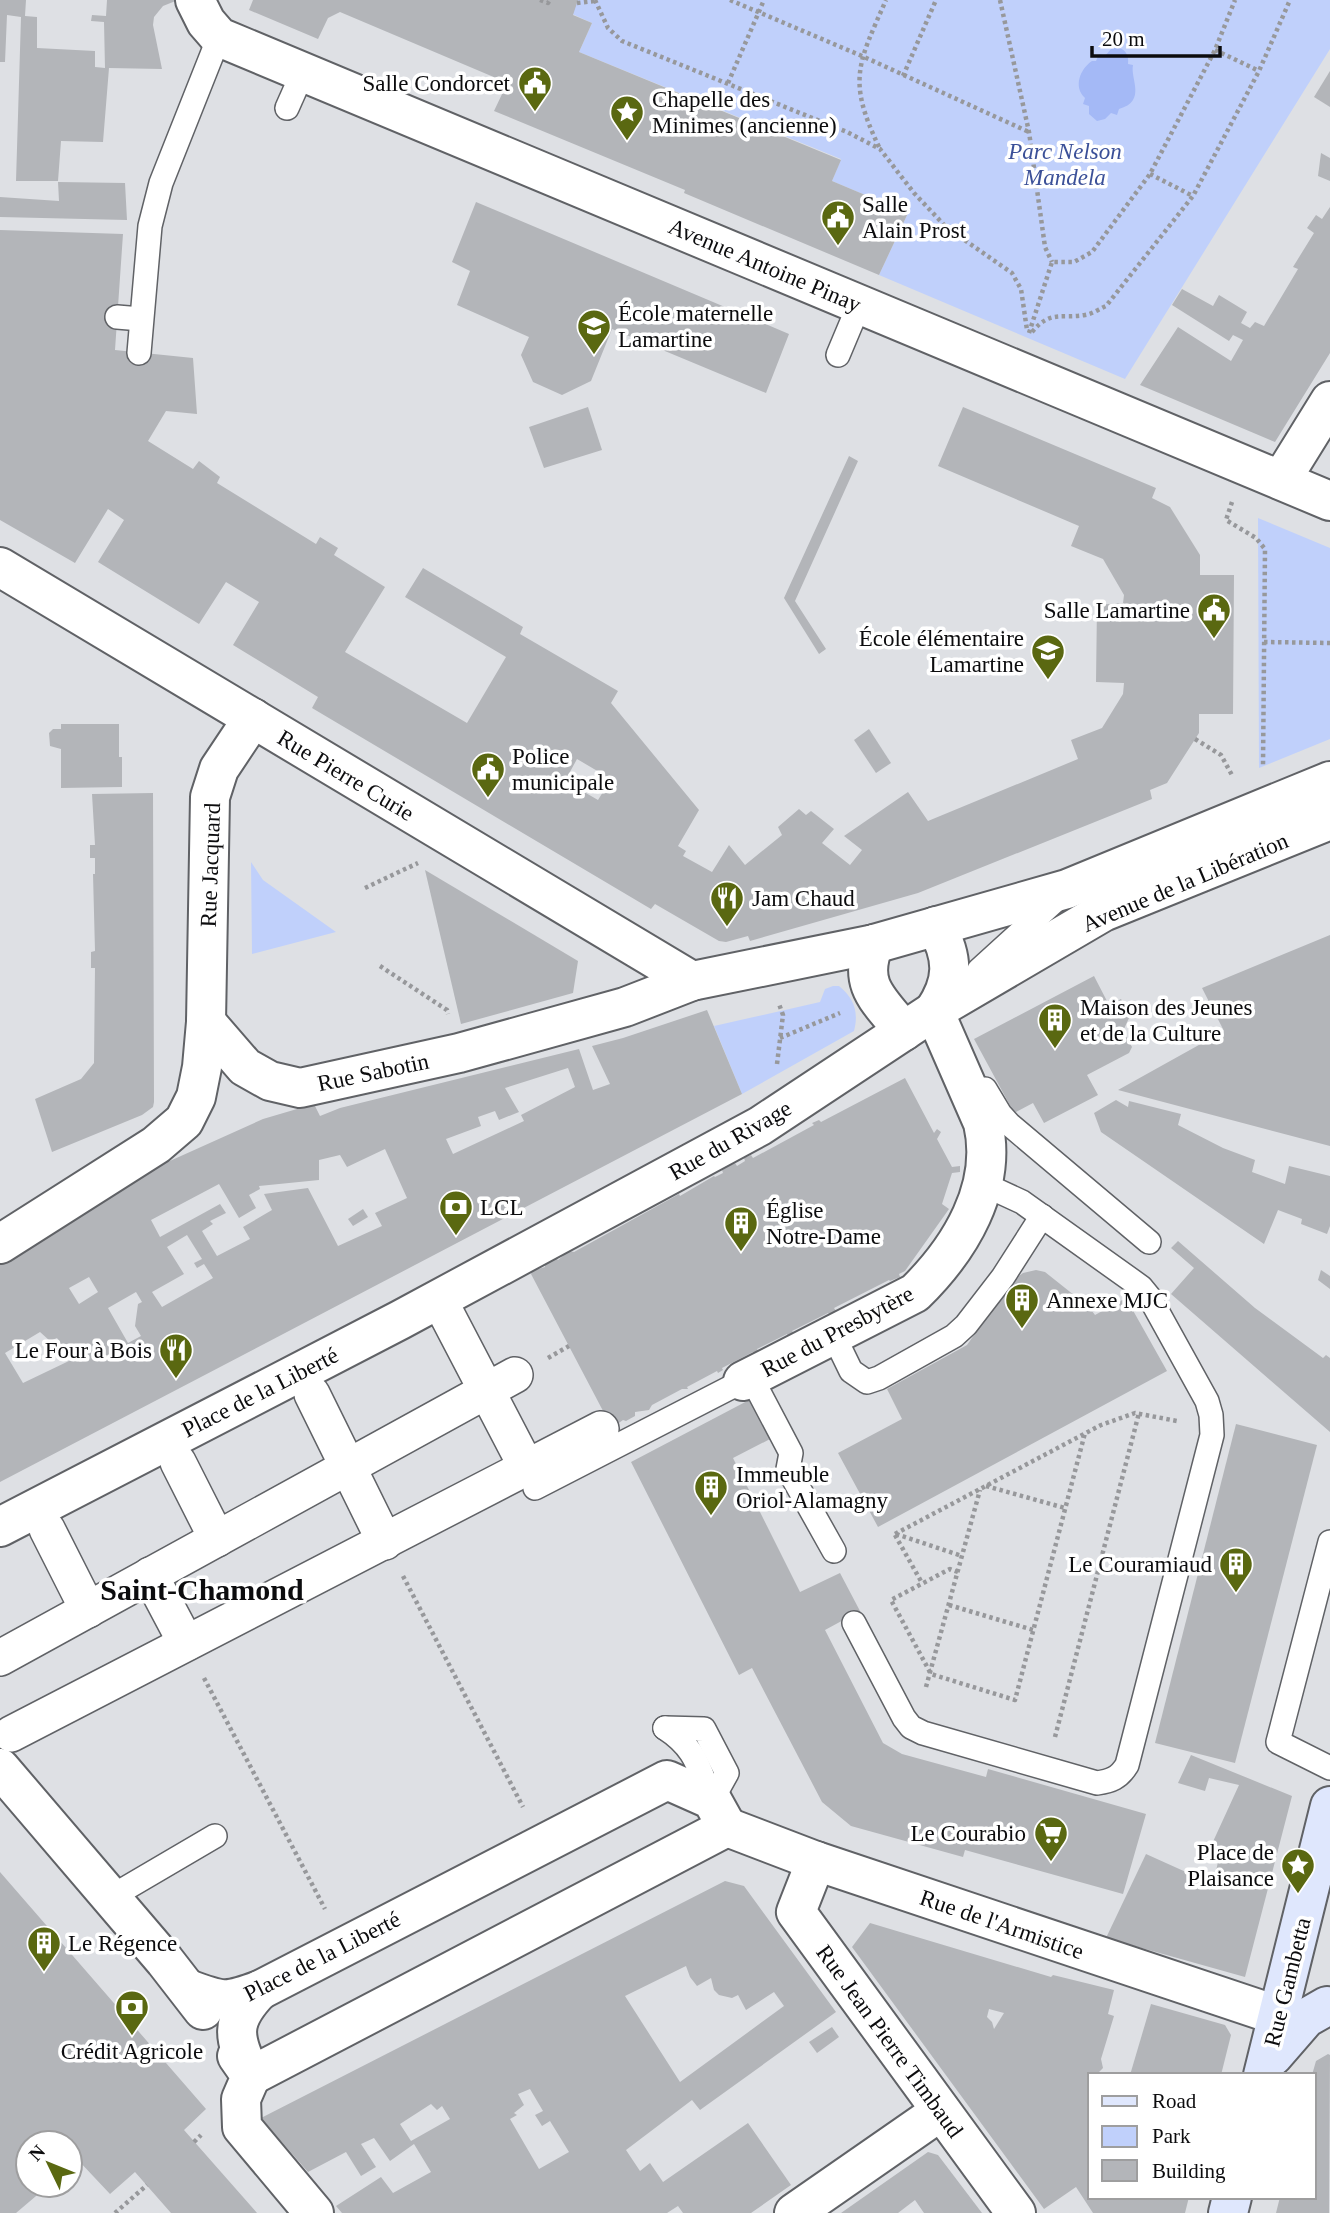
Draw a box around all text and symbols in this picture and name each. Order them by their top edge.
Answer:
scale bar [1092,14,1220,58]
text: 20 m [1102,27,1145,51]
public building icon: Salle Condorcet [516,64,554,113]
place label: Salle Condorcet [362,71,511,96]
place label: Chapelle des Minimes (ancienne) [652,87,837,138]
place icon: Chapelle des Minimes (ancienne) [608,93,646,142]
park label: Parc Nelson Mandela [1007,139,1122,190]
place label: Salle Alain Prost [862,192,967,243]
public building icon: Salle Alain Prost [819,198,857,247]
street label: Avenue Antoine Pinay [665,214,865,318]
place label: École maternelle Lamartine [618,301,773,352]
school or university icon: École maternelle Lamartine [575,307,613,356]
public building icon: Salle Lamartine [1195,591,1233,640]
place label: Salle Lamartine [1044,598,1190,623]
place label: École élémentaire Lamartine [859,626,1024,677]
school or university icon: École élémentaire Lamartine [1029,632,1067,681]
street label: Rue Pierre Curie [273,725,418,826]
place label: Police municipale [512,744,614,795]
public building icon: Police municipale [469,750,507,799]
street label: Rue Jacquard [196,802,225,928]
street label: Avenue de la Libération [1079,828,1292,937]
restaurant icon: Jam Chaud [708,879,746,928]
place label: Jam Chaud [752,886,855,911]
place label: Maison des Jeunes et de la Culture [1080,995,1253,1046]
building icon: Maison des Jeunes et de la Culture [1036,1001,1074,1050]
street label: Rue Sabotin [315,1048,431,1096]
street label: Rue du Rivage [665,1095,796,1185]
bank icon: LCL [437,1188,475,1237]
place label: LCL [480,1195,523,1220]
place label: Église Notre-Dame [766,1198,881,1249]
building icon: Église Notre-Dame [722,1204,760,1253]
street label: Rue du Presbytère [757,1281,918,1382]
building icon: Annexe MJC [1003,1281,1041,1330]
place label: Annexe MJC [1046,1288,1168,1313]
restaurant icon: Le Four à Bois [157,1331,195,1380]
place label: Le Four à Bois [15,1338,152,1363]
street label: Place de la Liberté [178,1342,342,1443]
place label: Immeuble Oriol-Alamagny [736,1462,889,1513]
building icon: Immeuble Oriol-Alamagny [692,1468,730,1517]
building icon: Le Couramiaud [1217,1545,1255,1594]
place label: Le Couramiaud [1068,1552,1212,1577]
district label: Saint-Chamond [100,1573,304,1606]
supermarket icon: Le Courabio [1032,1814,1070,1863]
place label: Le Courabio [910,1821,1026,1846]
place label: Place de Plaisance [1187,1840,1274,1891]
place icon: Place de Plaisance [1279,1846,1317,1895]
street label: Rue de l'Armistice [917,1885,1087,1964]
street label: Place de la Liberté [240,1906,404,2007]
street label: Rue Gambetta [1259,1915,1316,2049]
building icon: Le Régence [25,1924,63,1973]
place label: Le Régence [68,1931,177,1956]
street label: Rue Jean Pierre Timbaud [811,1940,968,2143]
bank icon: Crédit Agricole [113,1988,151,2037]
place label: Crédit Agricole [61,2039,203,2064]
legend [1088,2073,1316,2199]
text: Road [1152,2089,1197,2113]
text: Park [1152,2124,1191,2148]
north arrow [14,2129,84,2199]
text: N [25,2140,49,2165]
text: Building [1152,2159,1226,2183]

